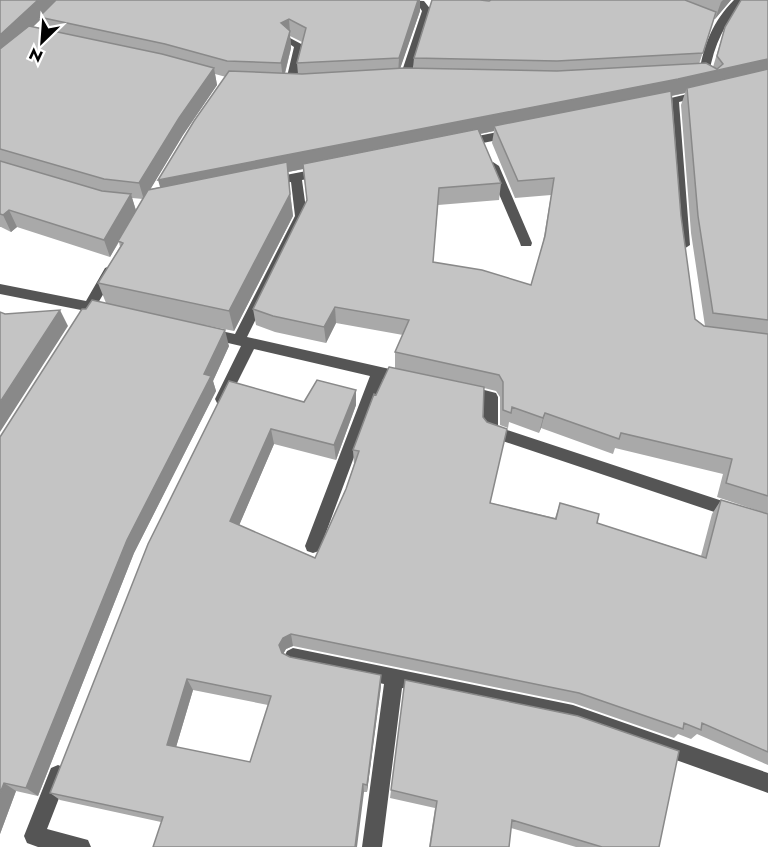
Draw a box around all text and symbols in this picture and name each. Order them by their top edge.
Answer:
north arrow [12,12,72,72]
text: N [25,42,46,68]

